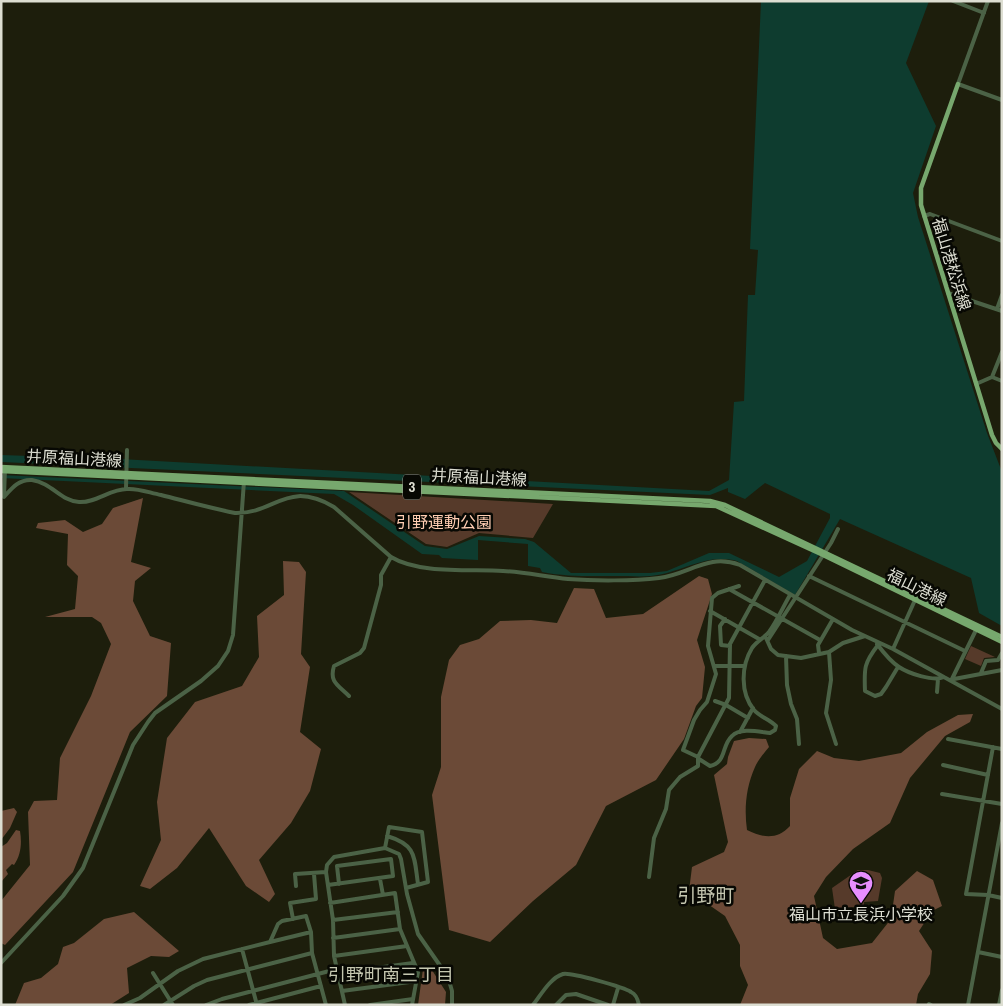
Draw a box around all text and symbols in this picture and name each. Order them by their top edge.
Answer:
street label: 福山港松浜線 [927,215,977,313]
street label: 井原福山港線 [25,445,123,471]
street label: 井原福山港線 [430,464,528,490]
road number: 3 [403,474,421,500]
park label: 引野運動公園 [396,511,492,533]
street label: 福山港線 [883,563,951,611]
school or university icon: 福山市立長浜小学校 [848,870,874,904]
district label: 引野町 [677,882,735,908]
place label: 福山市立長浜小学校 [789,903,933,925]
district label: 引野町南三丁目 [328,962,454,987]

